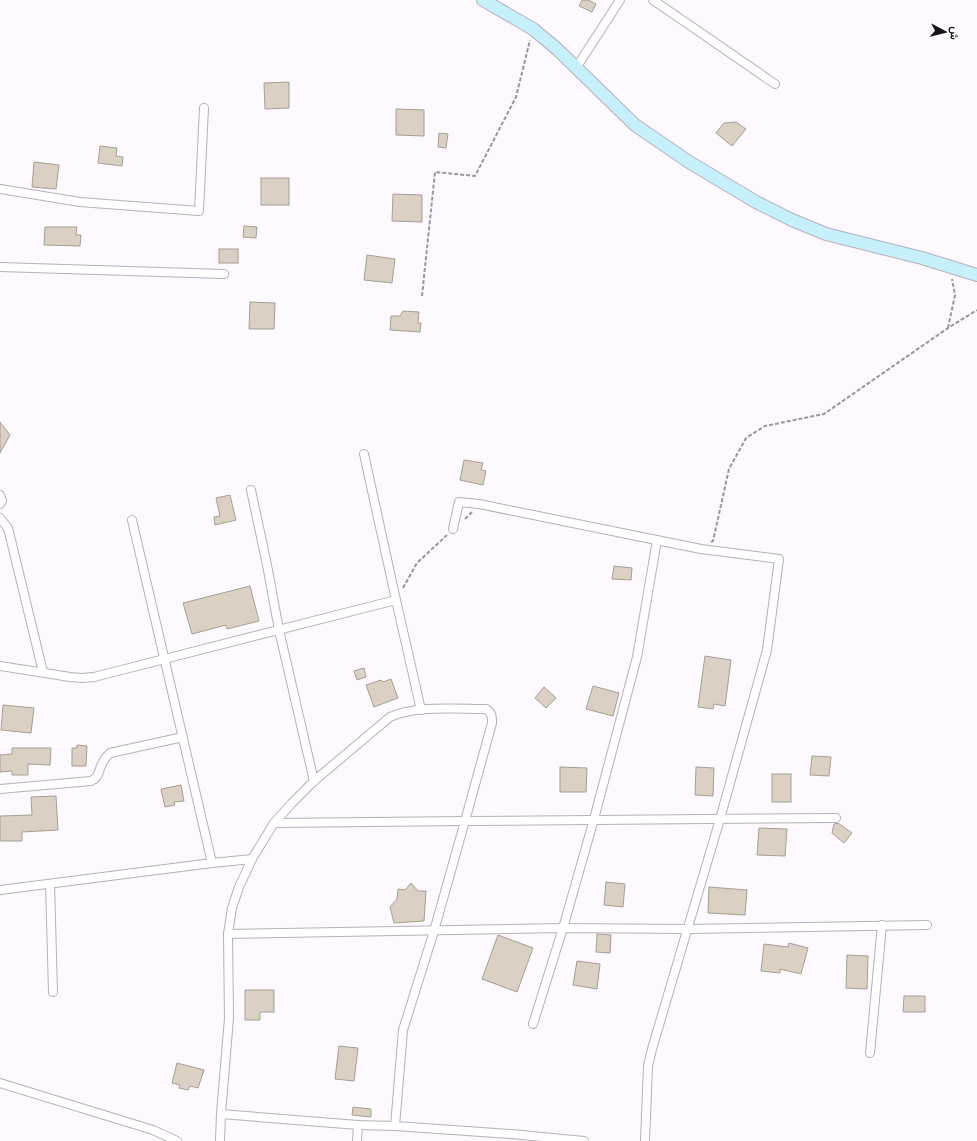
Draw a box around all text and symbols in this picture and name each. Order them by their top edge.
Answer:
north arrow [925,12,965,52]
text: ش [947,26,962,41]

